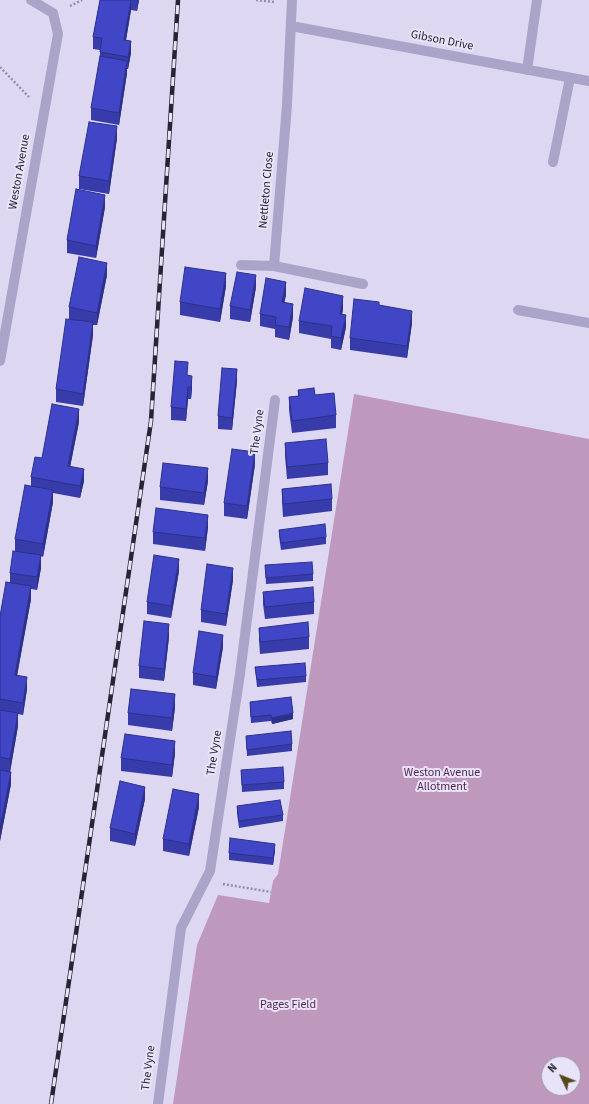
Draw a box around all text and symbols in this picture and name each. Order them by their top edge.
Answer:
street label: Gibson Drive [409,28,475,54]
street label: Weston Avenue [6,133,34,211]
street label: Nettleton Close [256,151,278,229]
street label: The Vyne [248,409,268,455]
street label: The Vyne [204,729,226,777]
park label: Weston Avenue Allotment [404,766,480,794]
park label: Pages Field [260,998,316,1012]
street label: The Vyne [139,1045,159,1091]
north arrow [541,1056,581,1096]
text: N [545,1060,561,1076]

